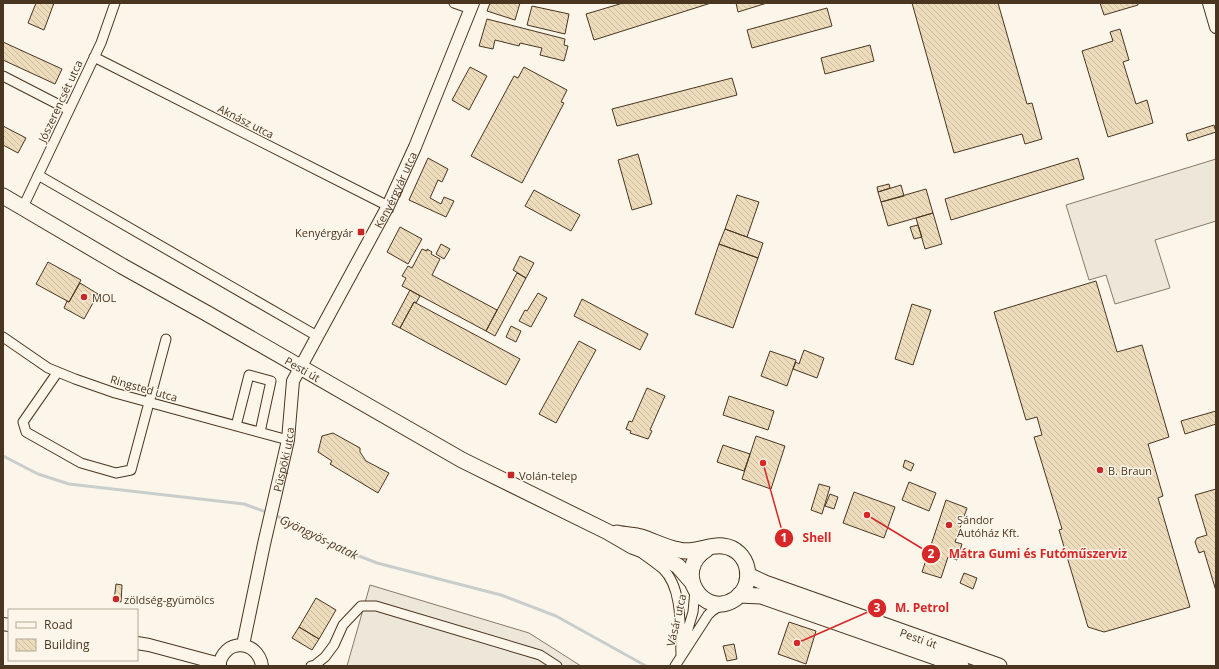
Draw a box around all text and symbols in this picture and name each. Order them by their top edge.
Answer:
street label: Jószerencsét utca [34,57,86,145]
street label: Aknász utca [215,100,277,142]
street label: Kenyérgyár utca [370,149,419,230]
place label: Kenyérgyár [295,225,353,240]
marker: Kenyérgyár [356,227,366,237]
place label: MOL [92,290,116,305]
marker: MOL [79,292,89,302]
street label: Pesti út [283,352,323,385]
street label: Ringsted utca [109,371,179,405]
street label: Püspöki utca [269,427,297,493]
place label: B. Braun [1108,463,1152,478]
marker: B. Braun [1095,465,1105,475]
place label: Volán-telep [519,468,577,483]
marker: Volán-telep [506,470,516,480]
water label: Gyöngyös-patak [277,511,362,564]
place label: Sándor Autóház Kft. [957,512,1019,540]
marker: Sándor Autóház Kft. [944,520,954,530]
callout: Shell [774,526,839,550]
text: 1 [781,529,787,546]
text: Shell [803,529,831,546]
callout: Mátra Gumi és Futóműszerviz [921,542,1135,566]
text: 2 [928,545,935,562]
text: Mátra Gumi és Futóműszerviz [949,545,1127,562]
place label: zöldség-gyümölcs [124,592,215,607]
street label: Vásár utca [663,592,689,648]
marker: zöldség-gyümölcs [111,594,121,604]
callout: M. Petrol [867,596,957,620]
text: 3 [874,599,881,616]
text: M. Petrol [895,599,949,616]
legend [8,609,138,661]
text: Road [44,616,73,633]
street label: Pesti út [898,624,939,651]
text: Building [44,636,90,653]

